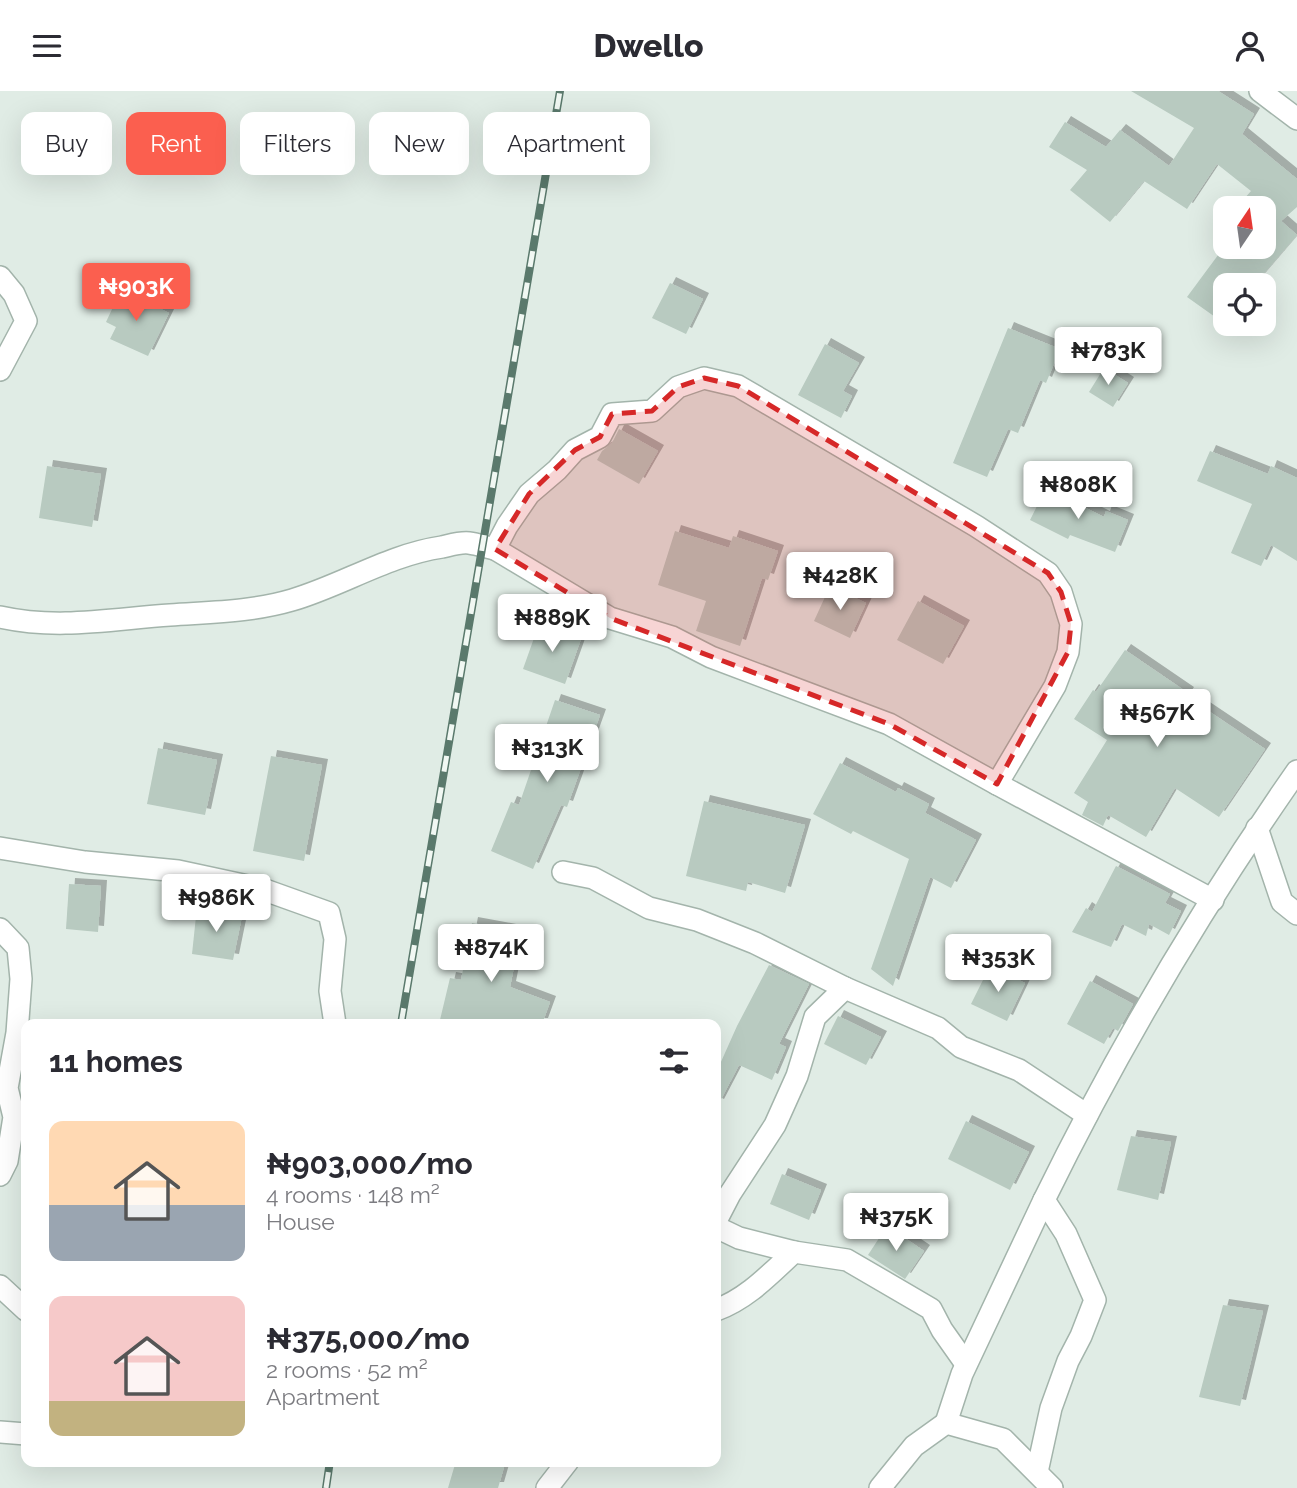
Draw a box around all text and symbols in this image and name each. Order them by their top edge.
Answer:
icon: menu [28,27,66,65]
text: Dwello [594,27,703,64]
icon: person [1231,27,1269,65]
chip: Buy [21,112,112,175]
chip: Rent [126,112,226,175]
chip: Filters [240,112,355,175]
chip: New [369,112,469,175]
chip: Apartment [483,112,650,175]
north arrow [1213,196,1276,259]
map controls [1213,196,1276,336]
pin: ₦903K [87,264,185,323]
text: ₦903K [98,272,174,299]
button: locate [1213,273,1276,336]
pin: ₦783K [1059,327,1157,387]
text: ₦783K [1071,336,1145,363]
pin: ₦808K [1029,461,1127,521]
text: ₦808K [1039,470,1117,497]
pin: ₦428K [791,553,889,612]
text: ₦428K [802,561,878,588]
pin: ₦889K [503,595,601,654]
text: ₦889K [514,603,590,630]
pin: ₦567K [1108,689,1206,749]
text: ₦567K [1120,698,1194,725]
pin: ₦313K [498,725,596,784]
text: ₦313K [511,733,583,760]
pin: ₦986K [167,875,265,934]
text: ₦986K [178,883,254,910]
pin: ₦874K [442,925,540,984]
text: ₦874K [454,933,528,960]
pin: ₦353K [949,935,1047,994]
text: ₦353K [961,943,1035,970]
icon: filters [655,1042,693,1080]
text: 11 homes [49,1044,183,1079]
text: ₦903,000/mo [266,1146,473,1181]
icon: home [105,1149,189,1233]
text: 4 rooms · 148 m² [266,1181,440,1208]
pin: ₦375K [847,1193,945,1253]
text: ₦375K [859,1202,933,1229]
text: House [266,1208,335,1235]
text: ₦375,000/mo [266,1321,470,1356]
icon: home [105,1324,189,1408]
text: 2 rooms · 52 m² [266,1356,428,1383]
text: Apartment [266,1383,380,1410]

